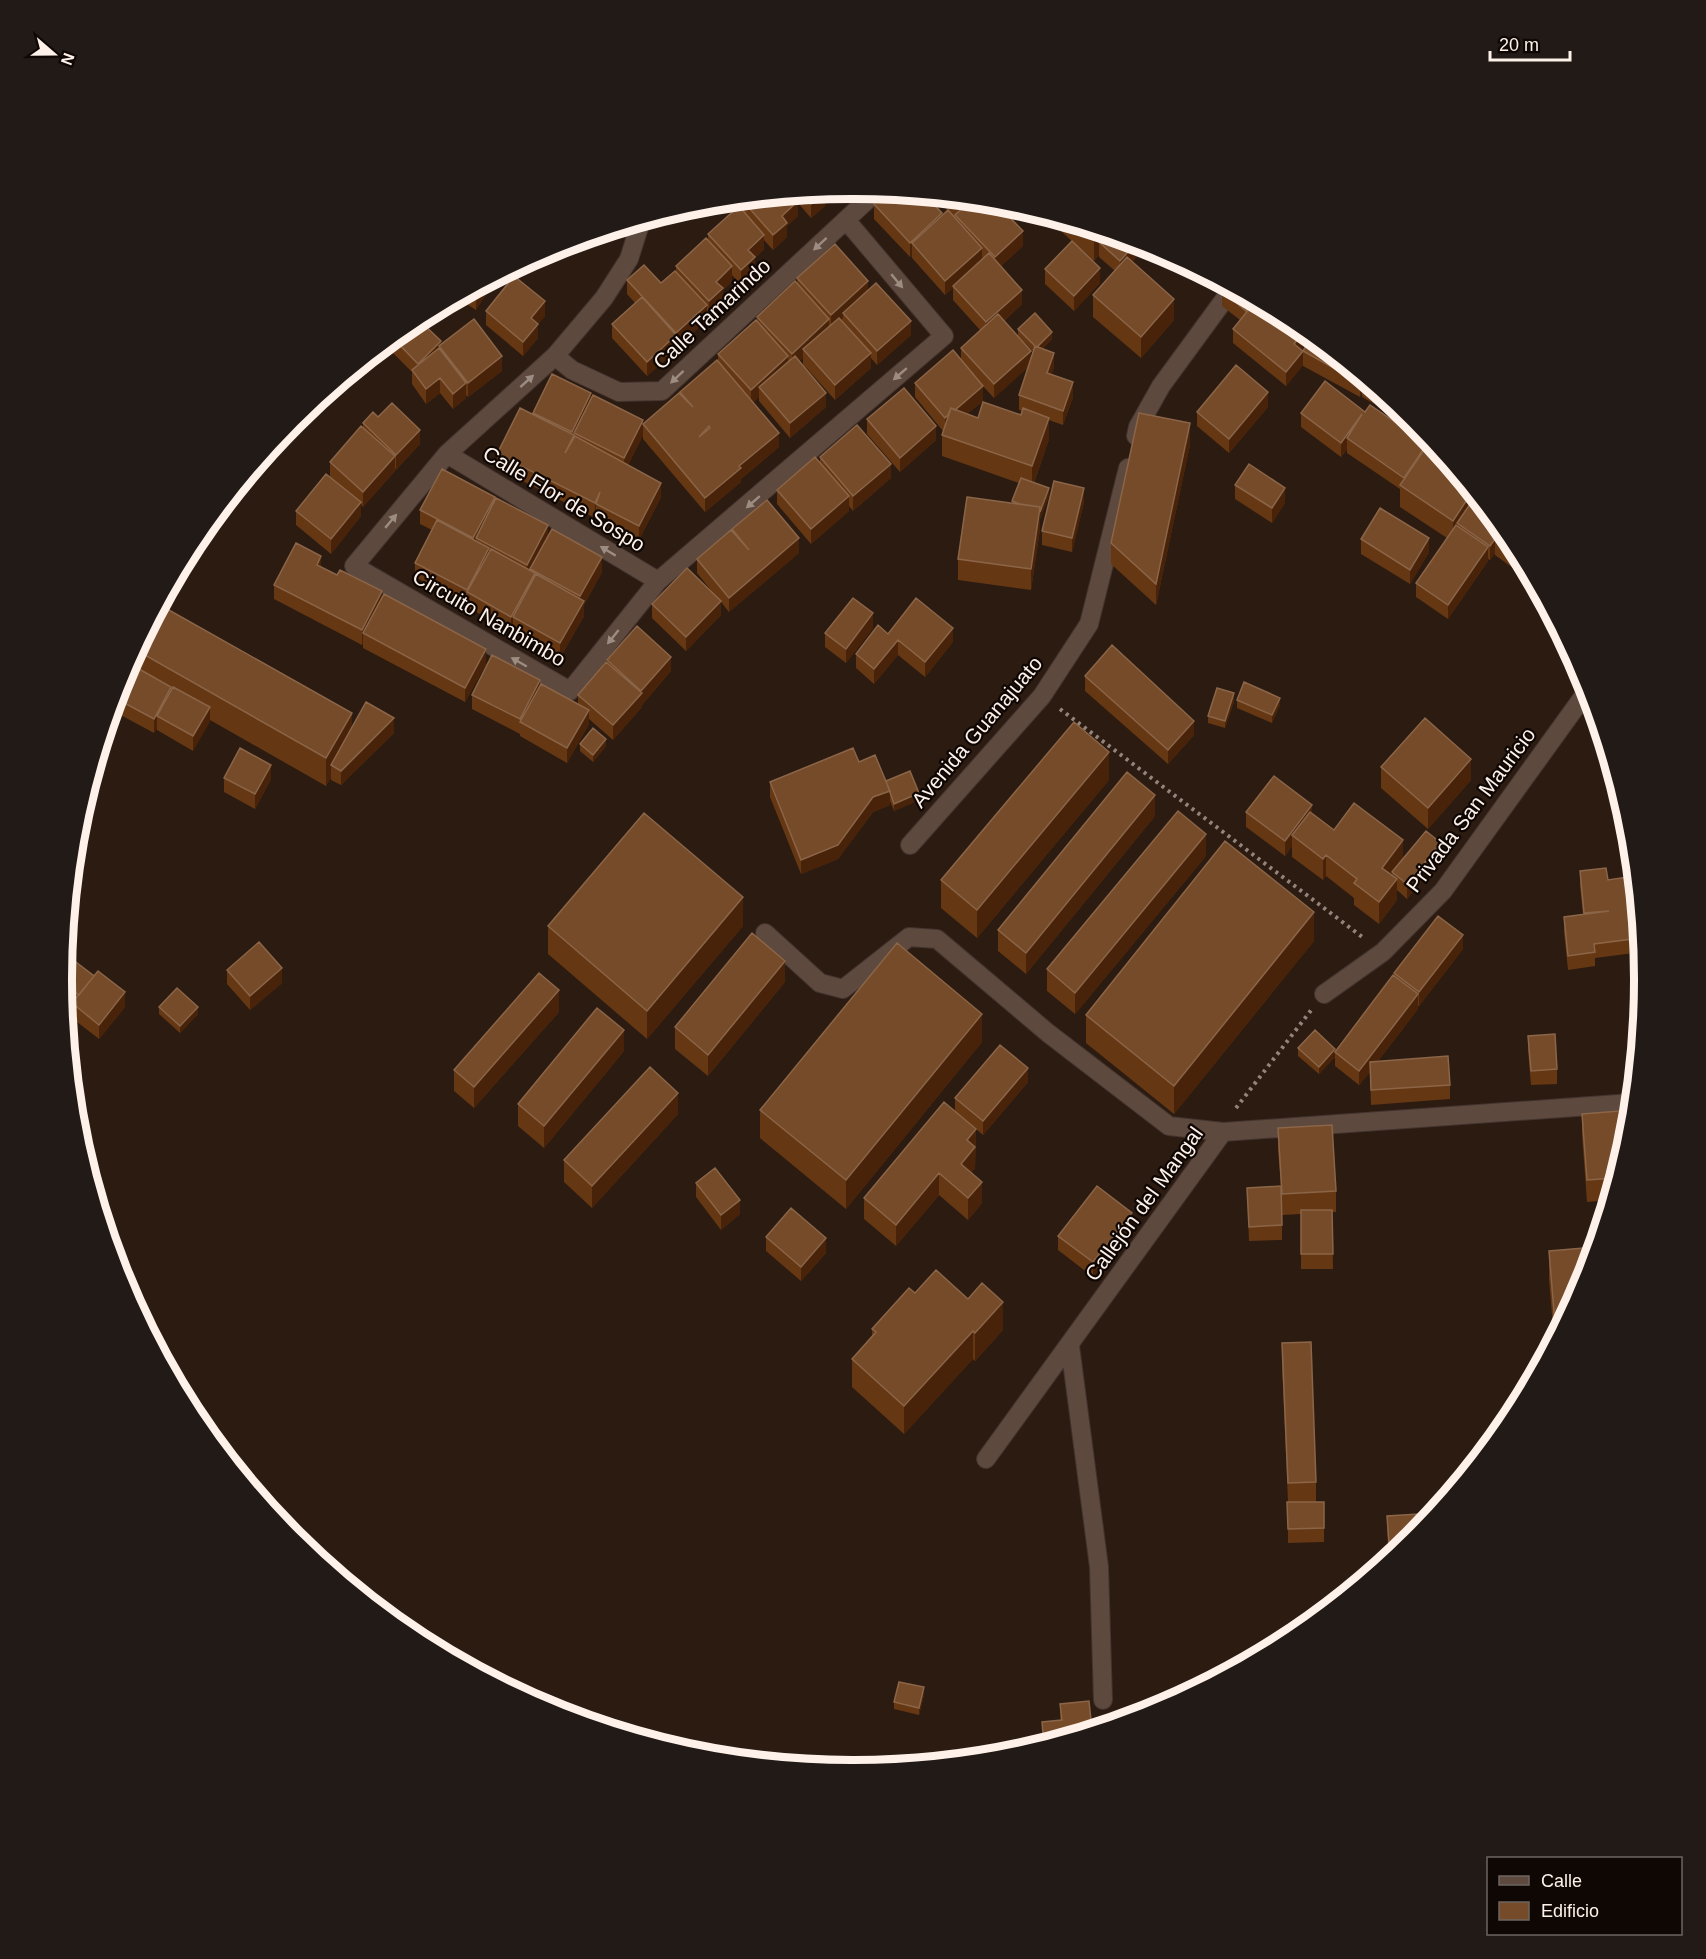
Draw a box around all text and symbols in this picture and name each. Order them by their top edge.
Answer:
north arrow [24,24,84,84]
scale bar [1490,24,1570,62]
text: 20 m [1499,35,1539,55]
text: N [58,51,78,67]
one-way arrow [813,237,827,251]
street label: Calle Tamarindo [648,254,775,374]
one-way arrow [891,273,904,289]
one-way arrow [893,367,908,380]
one-way arrow [671,370,685,384]
one-way arrow [519,375,534,388]
street label: Calle Flor de Sospo [479,441,649,556]
one-way arrow [746,495,761,508]
one-way arrow [385,513,398,529]
one-way arrow [600,546,616,557]
street label: Circuito Nanbimbo [409,564,570,671]
one-way arrow [607,629,620,645]
street label: Avenida Guanajuato [907,652,1046,812]
one-way arrow [510,657,527,667]
street label: Privada San Mauricio [1401,723,1540,896]
street label: Callejón del Mangal [1080,1122,1207,1285]
legend [1487,1857,1682,1935]
text: Calle [1541,1871,1582,1891]
text: Edificio [1541,1901,1599,1921]

